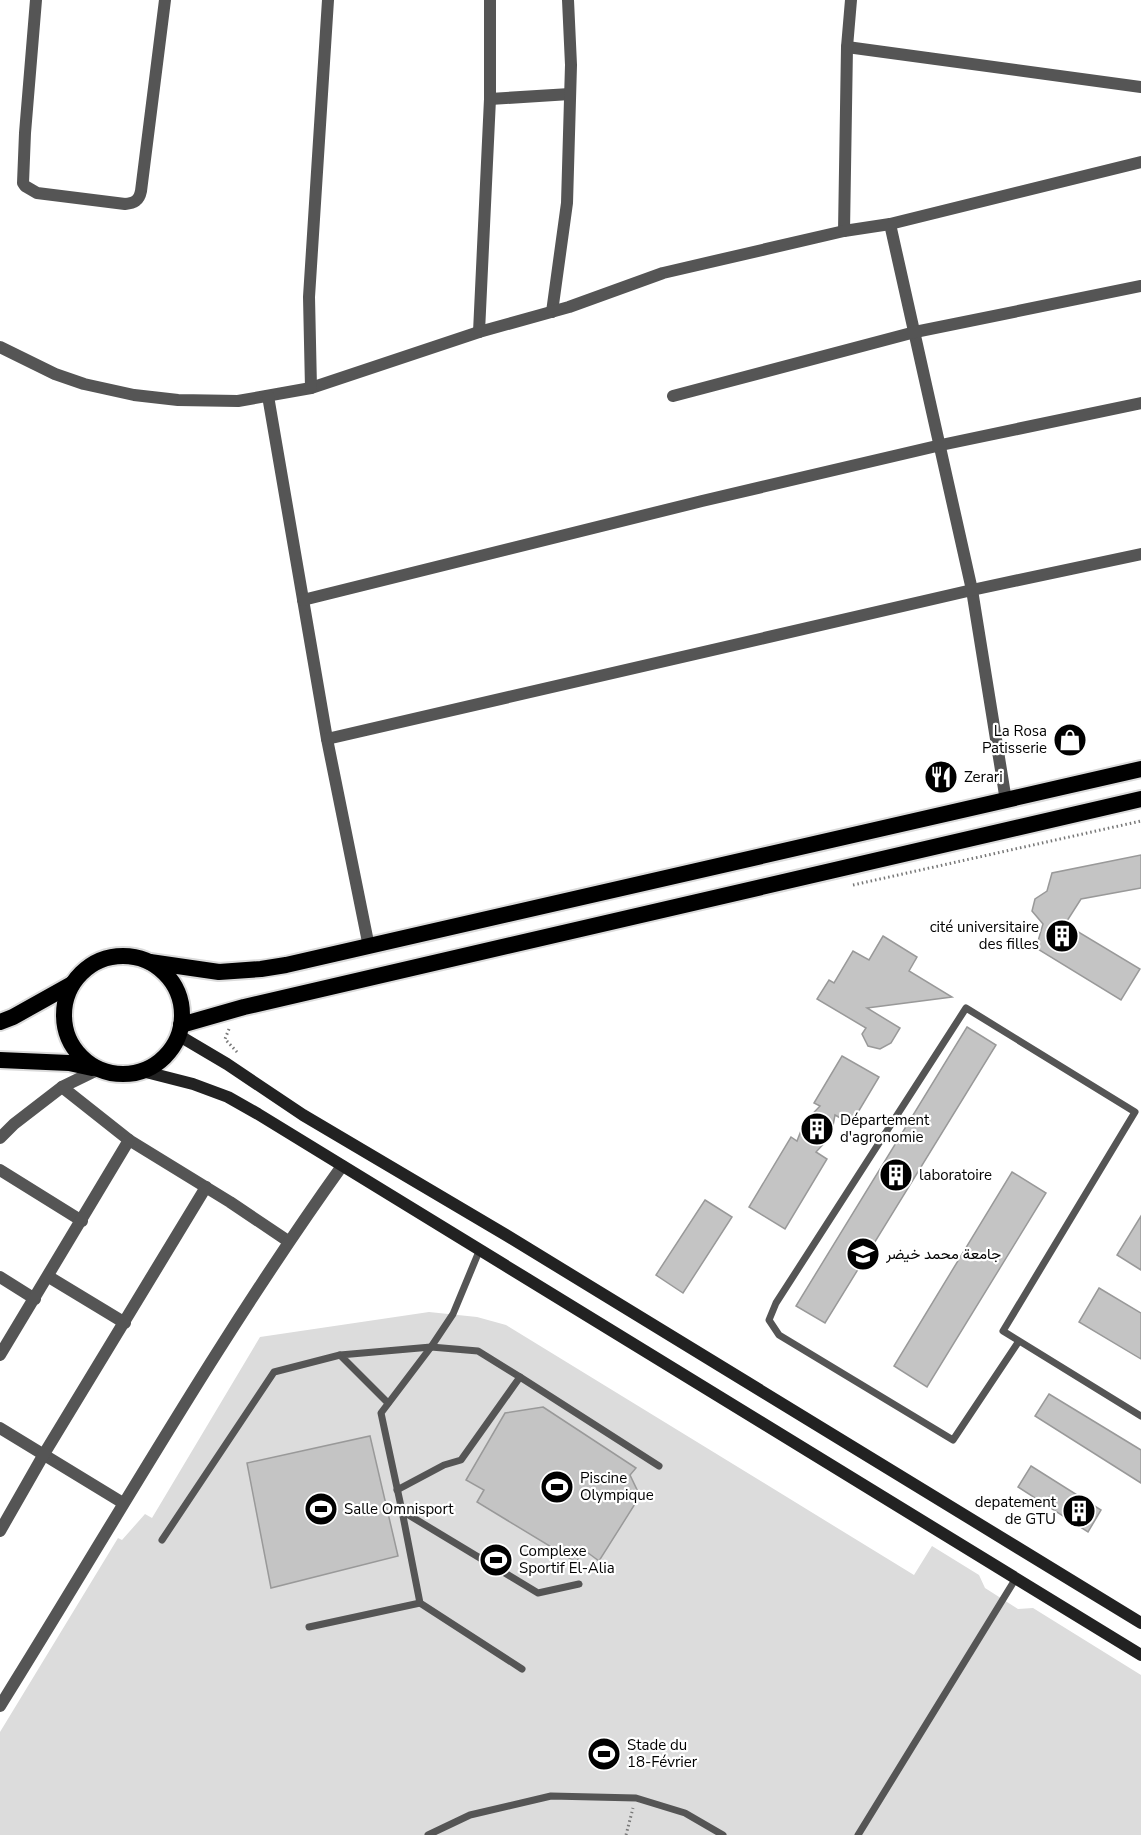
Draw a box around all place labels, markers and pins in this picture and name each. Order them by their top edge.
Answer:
place label: La Rosa Patisserie [982,721,1047,758]
shop icon: La Rosa Patisserie [1052,722,1088,758]
restaurant icon: Zerari [923,759,959,795]
place label: Zerari [964,767,1003,787]
place label: cité universitaire des filles [930,917,1039,954]
building icon: cité universitaire des filles [1044,918,1080,954]
place label: Département d'agronomie [840,1110,930,1147]
building icon: Département d'agronomie [799,1111,835,1147]
building icon: laboratoire [878,1157,914,1193]
place label: laboratoire [919,1165,992,1185]
school or university icon: جامعة محمد خيضر [845,1236,881,1272]
place label: جامعة محمد خيضر [885,1244,1001,1264]
place label: Piscine Olympique [580,1468,654,1505]
sports icon: Piscine Olympique [539,1469,575,1505]
sports icon: Salle Omnisport [303,1491,339,1527]
place label: depatement de GTU [975,1492,1057,1529]
building icon: depatement de GTU [1061,1493,1097,1529]
place label: Salle Omnisport [344,1499,454,1519]
place label: Complexe Sportif El-Alia [519,1541,615,1578]
sports icon: Complexe Sportif El-Alia [478,1542,514,1578]
place label: Stade du 18-Février [627,1735,698,1772]
sports icon: Stade du 18-Février [586,1736,622,1772]

